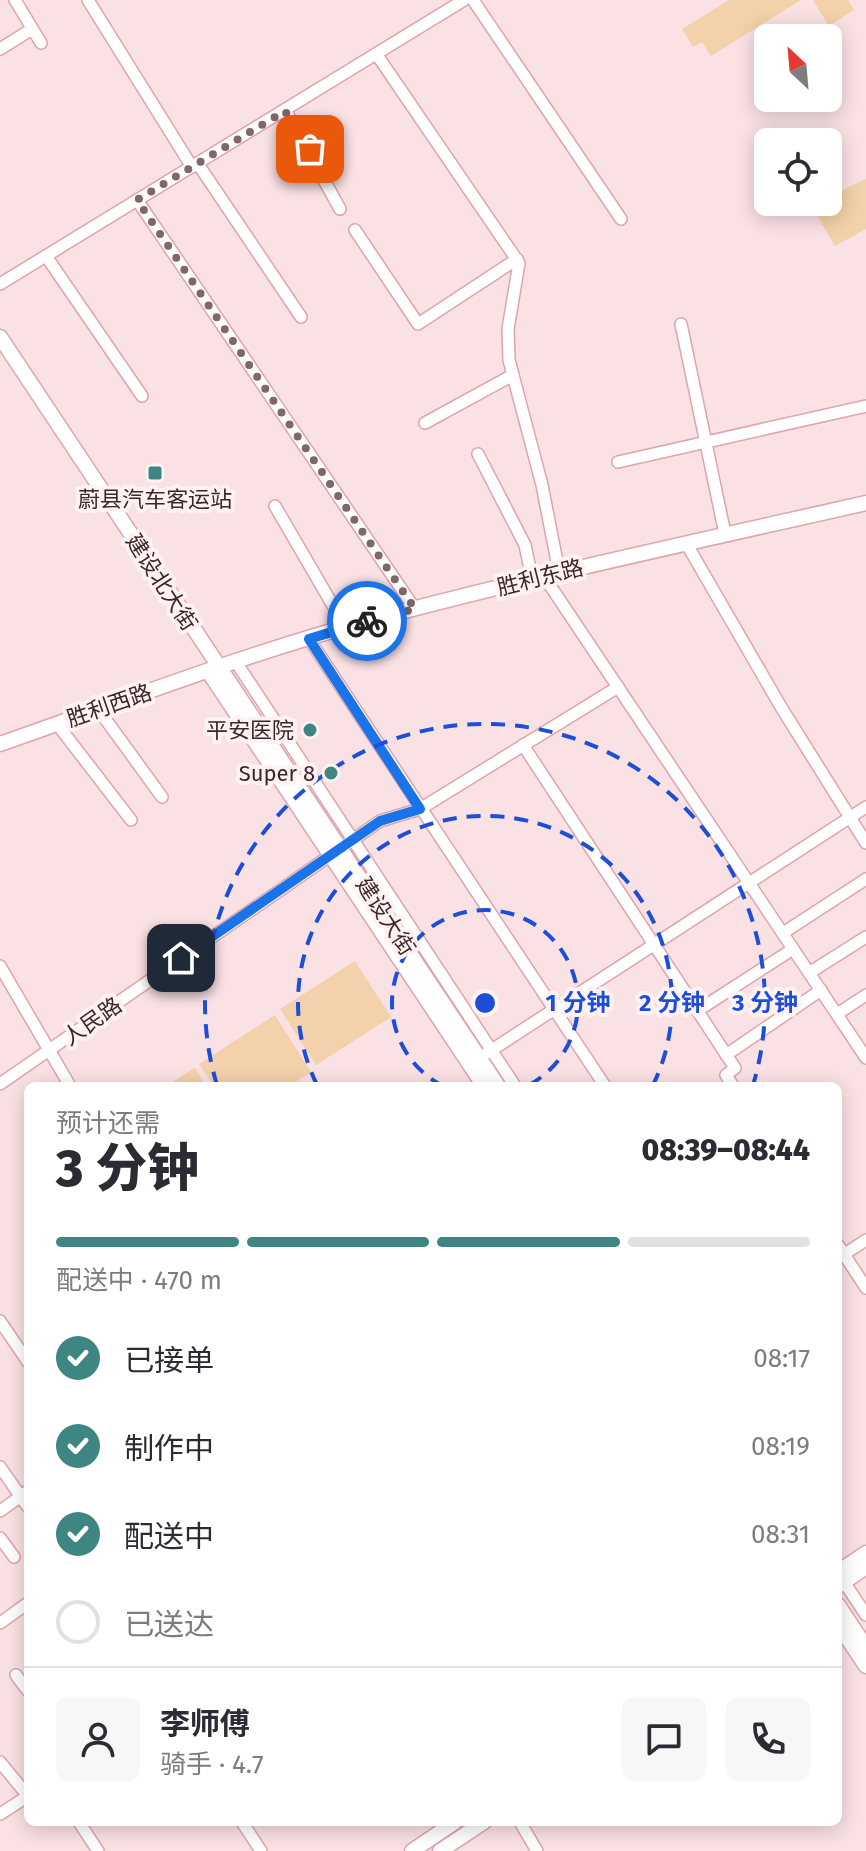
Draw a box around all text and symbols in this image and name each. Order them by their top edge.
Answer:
north arrow [754,24,842,112]
map controls [754,24,842,216]
pin [276,115,344,183]
icon: bag [288,127,332,171]
button: locate [754,128,842,216]
marker: 蔚县汽车客运站 [146,464,164,482]
place label: 蔚县汽车客运站 [78,486,232,513]
street label: 建设北大街 [120,529,203,636]
street label: 胜利东路 [494,554,586,601]
courier [327,581,407,661]
icon: bike [345,599,389,643]
street label: 胜利西路 [63,678,155,733]
place label: 平安医院 [206,717,294,744]
marker: 平安医院 [301,721,319,739]
place label: Super 8 [239,760,315,787]
marker: Super 8 [322,764,340,782]
street label: 建设大街 [350,872,421,961]
pin [147,924,215,992]
icon: home [159,936,203,980]
centre of rings [471,989,499,1017]
text: 1 分钟 [546,989,610,1017]
text: 2 分钟 [639,989,705,1017]
text: 3 分钟 [731,989,798,1017]
street label: 人民路 [58,991,127,1051]
text: 预计还需 [56,1108,160,1139]
text: 08:39–08:44 [641,1132,810,1168]
text: 3 分钟 [56,1137,199,1200]
text: 配送中 · 470 m [56,1265,222,1296]
icon: check [56,1336,100,1380]
text: 已接单 [124,1343,214,1379]
text: 08:17 [753,1343,810,1374]
icon: check [56,1424,100,1468]
text: 制作中 [124,1431,214,1467]
text: 08:19 [751,1431,810,1462]
icon: check [56,1512,100,1556]
text: 配送中 [124,1519,214,1555]
text: 08:31 [751,1519,810,1550]
text: 已送达 [124,1607,214,1643]
button: person [56,1697,140,1781]
button: chat [622,1697,706,1781]
button: phone [726,1697,810,1781]
text: 李师傅 [160,1706,250,1742]
text: 骑手 · 4.7 [160,1749,264,1780]

